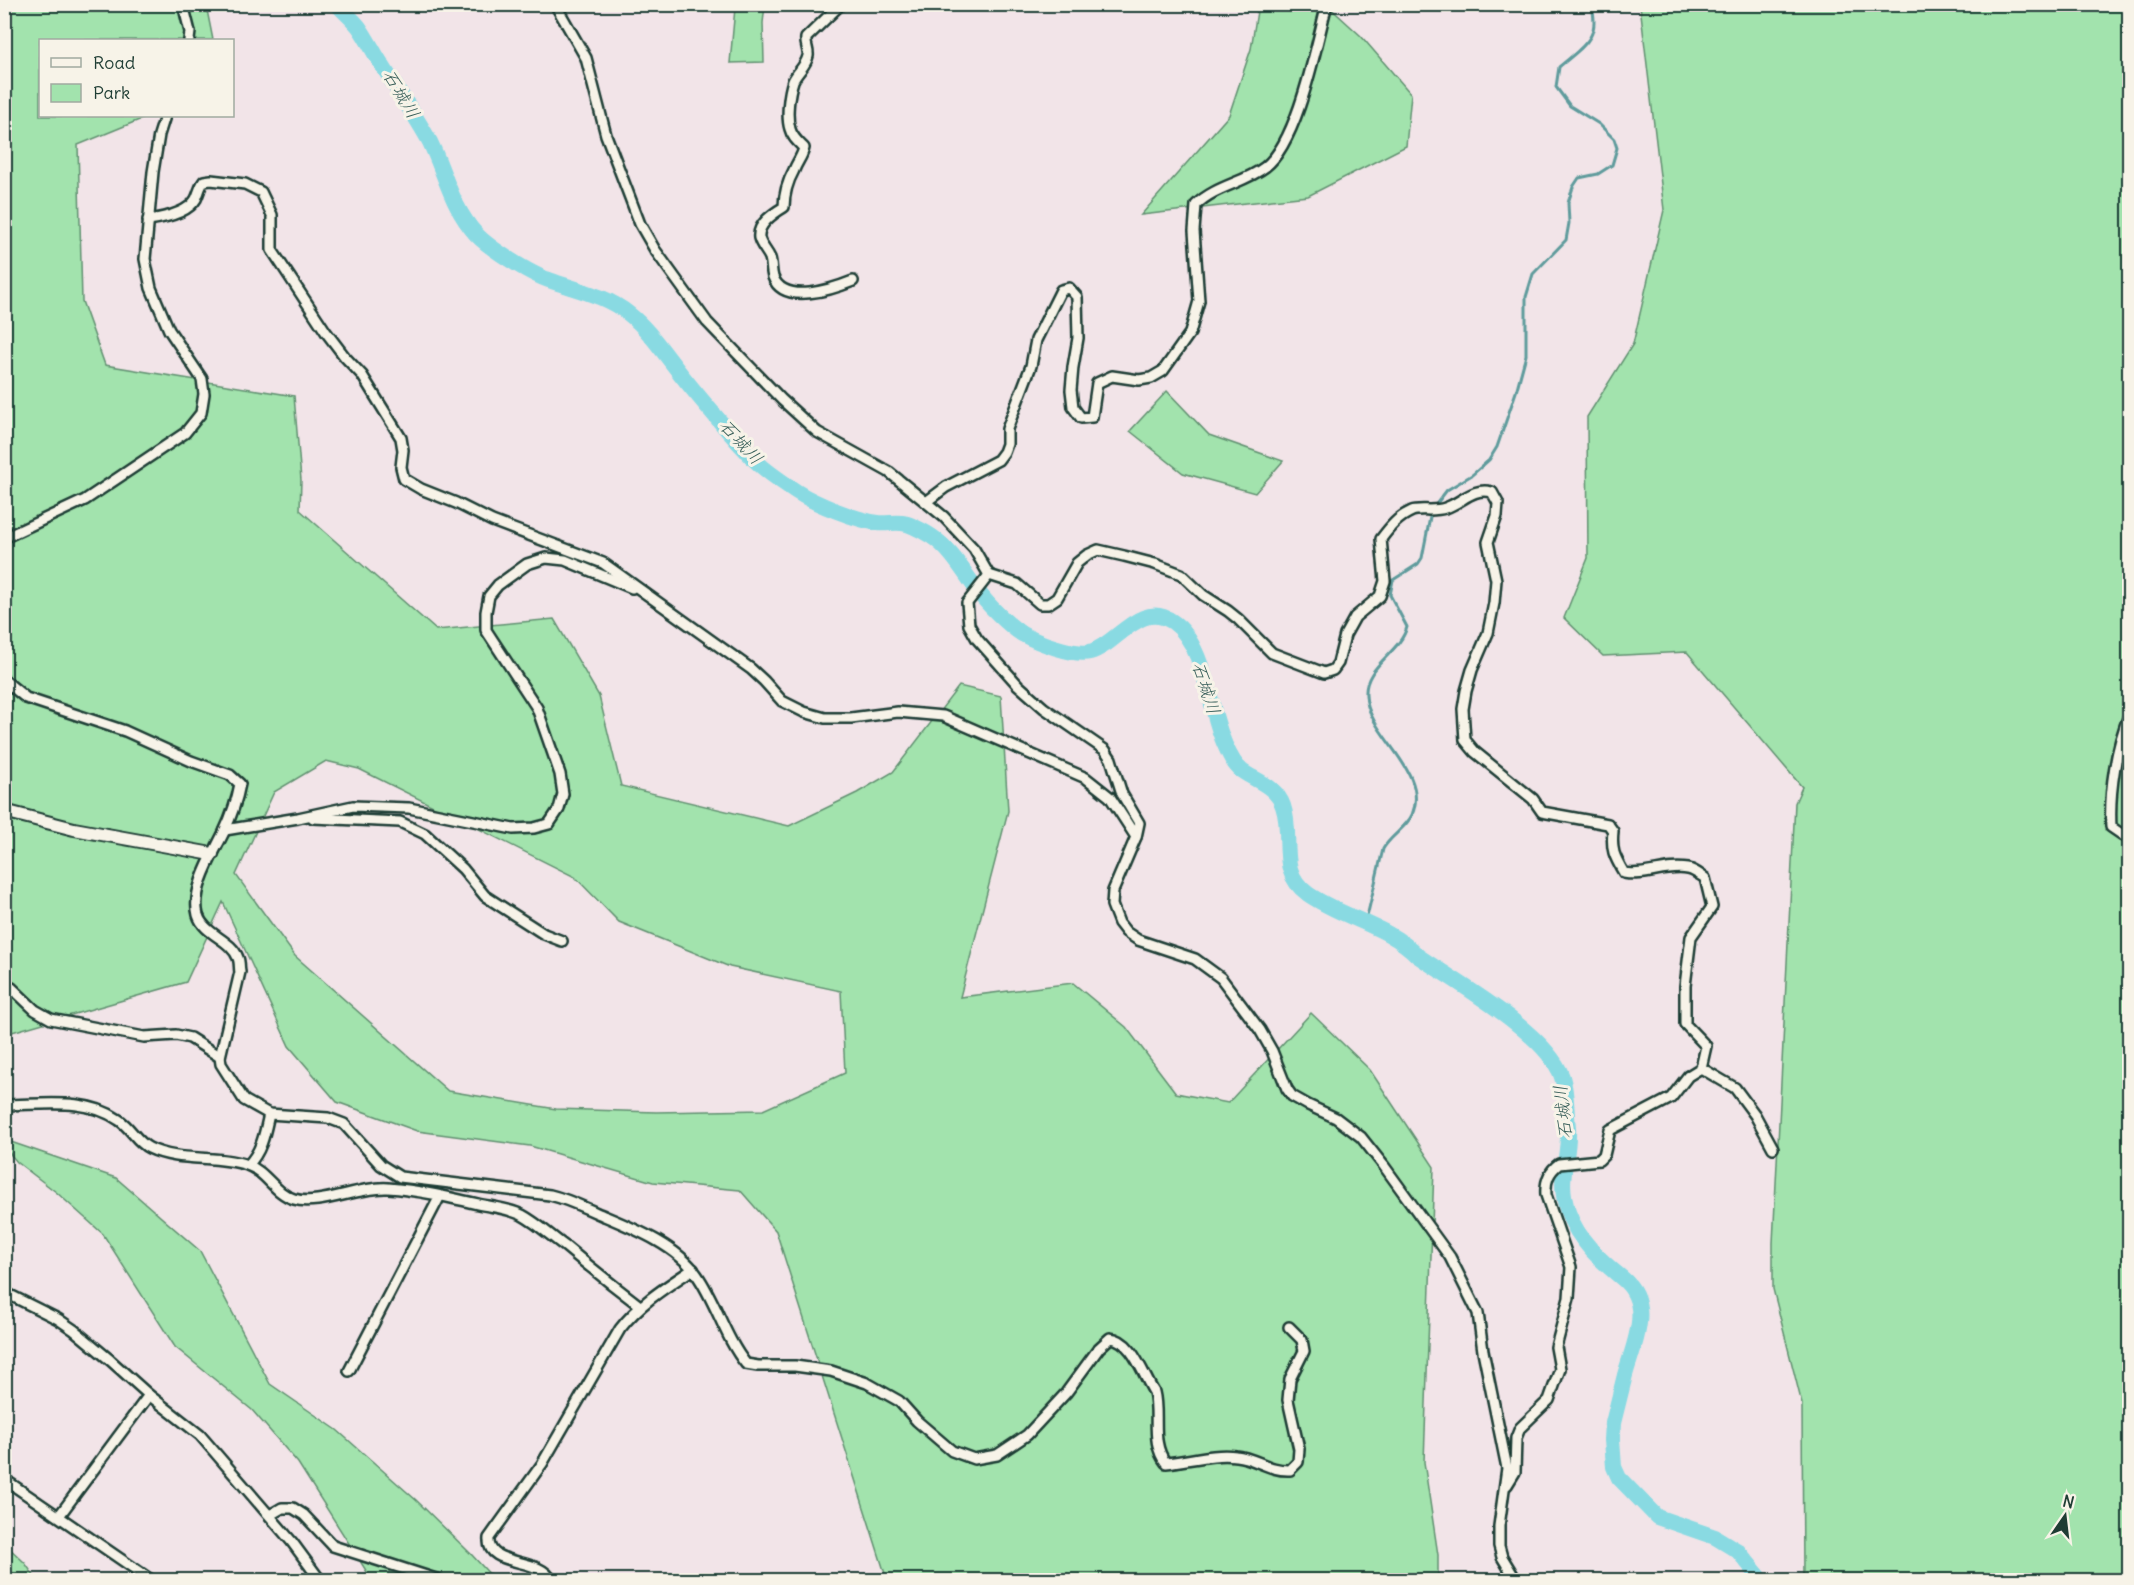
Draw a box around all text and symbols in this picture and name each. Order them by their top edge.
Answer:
legend [39,39,234,117]
text: Road [93,51,136,74]
water label: 石城川 [378,65,425,123]
text: Park [93,81,130,104]
water label: 石城川 [715,414,768,469]
water label: 石城川 [1187,659,1226,717]
water label: 石城川 [1548,1084,1577,1140]
north arrow [2035,1486,2095,1546]
text: N [2061,1490,2076,1512]

